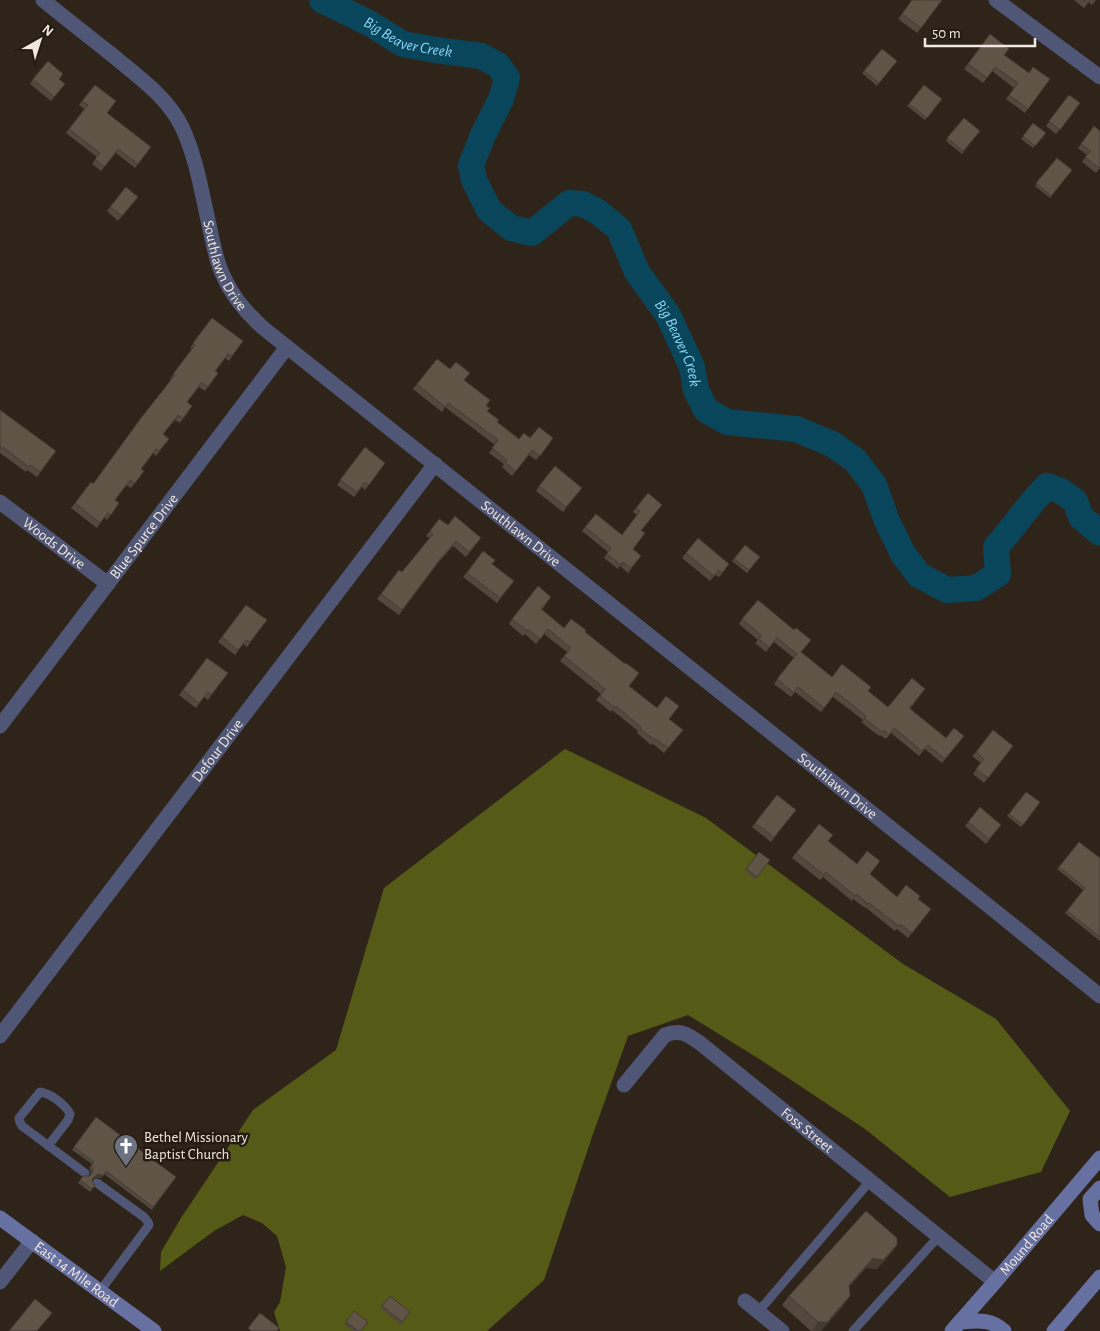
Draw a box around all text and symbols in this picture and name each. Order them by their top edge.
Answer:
water label: Big Beaver Creek [361,14,453,60]
north arrow [15,15,65,65]
scale bar [925,15,1035,47]
text: N [39,22,56,39]
text: 50 m [932,26,961,41]
street label: Southlawn Drive [201,219,250,313]
water label: Big Beaver Creek [652,297,703,388]
street label: Blue Spurce Drive [107,491,181,582]
street label: Southlawn Drive [479,497,563,569]
street label: Woods Drive [20,515,88,572]
street label: Defour Drive [189,716,246,784]
street label: Southlawn Drive [795,750,880,822]
street label: Foss Street [779,1105,837,1156]
place label: Bethel Missionary Baptist Church [144,1130,248,1162]
church icon: Bethel Missionary Baptist Church [113,1133,139,1167]
street label: Mound Road [997,1211,1056,1278]
street label: East 14 Mile Road [32,1239,122,1310]

